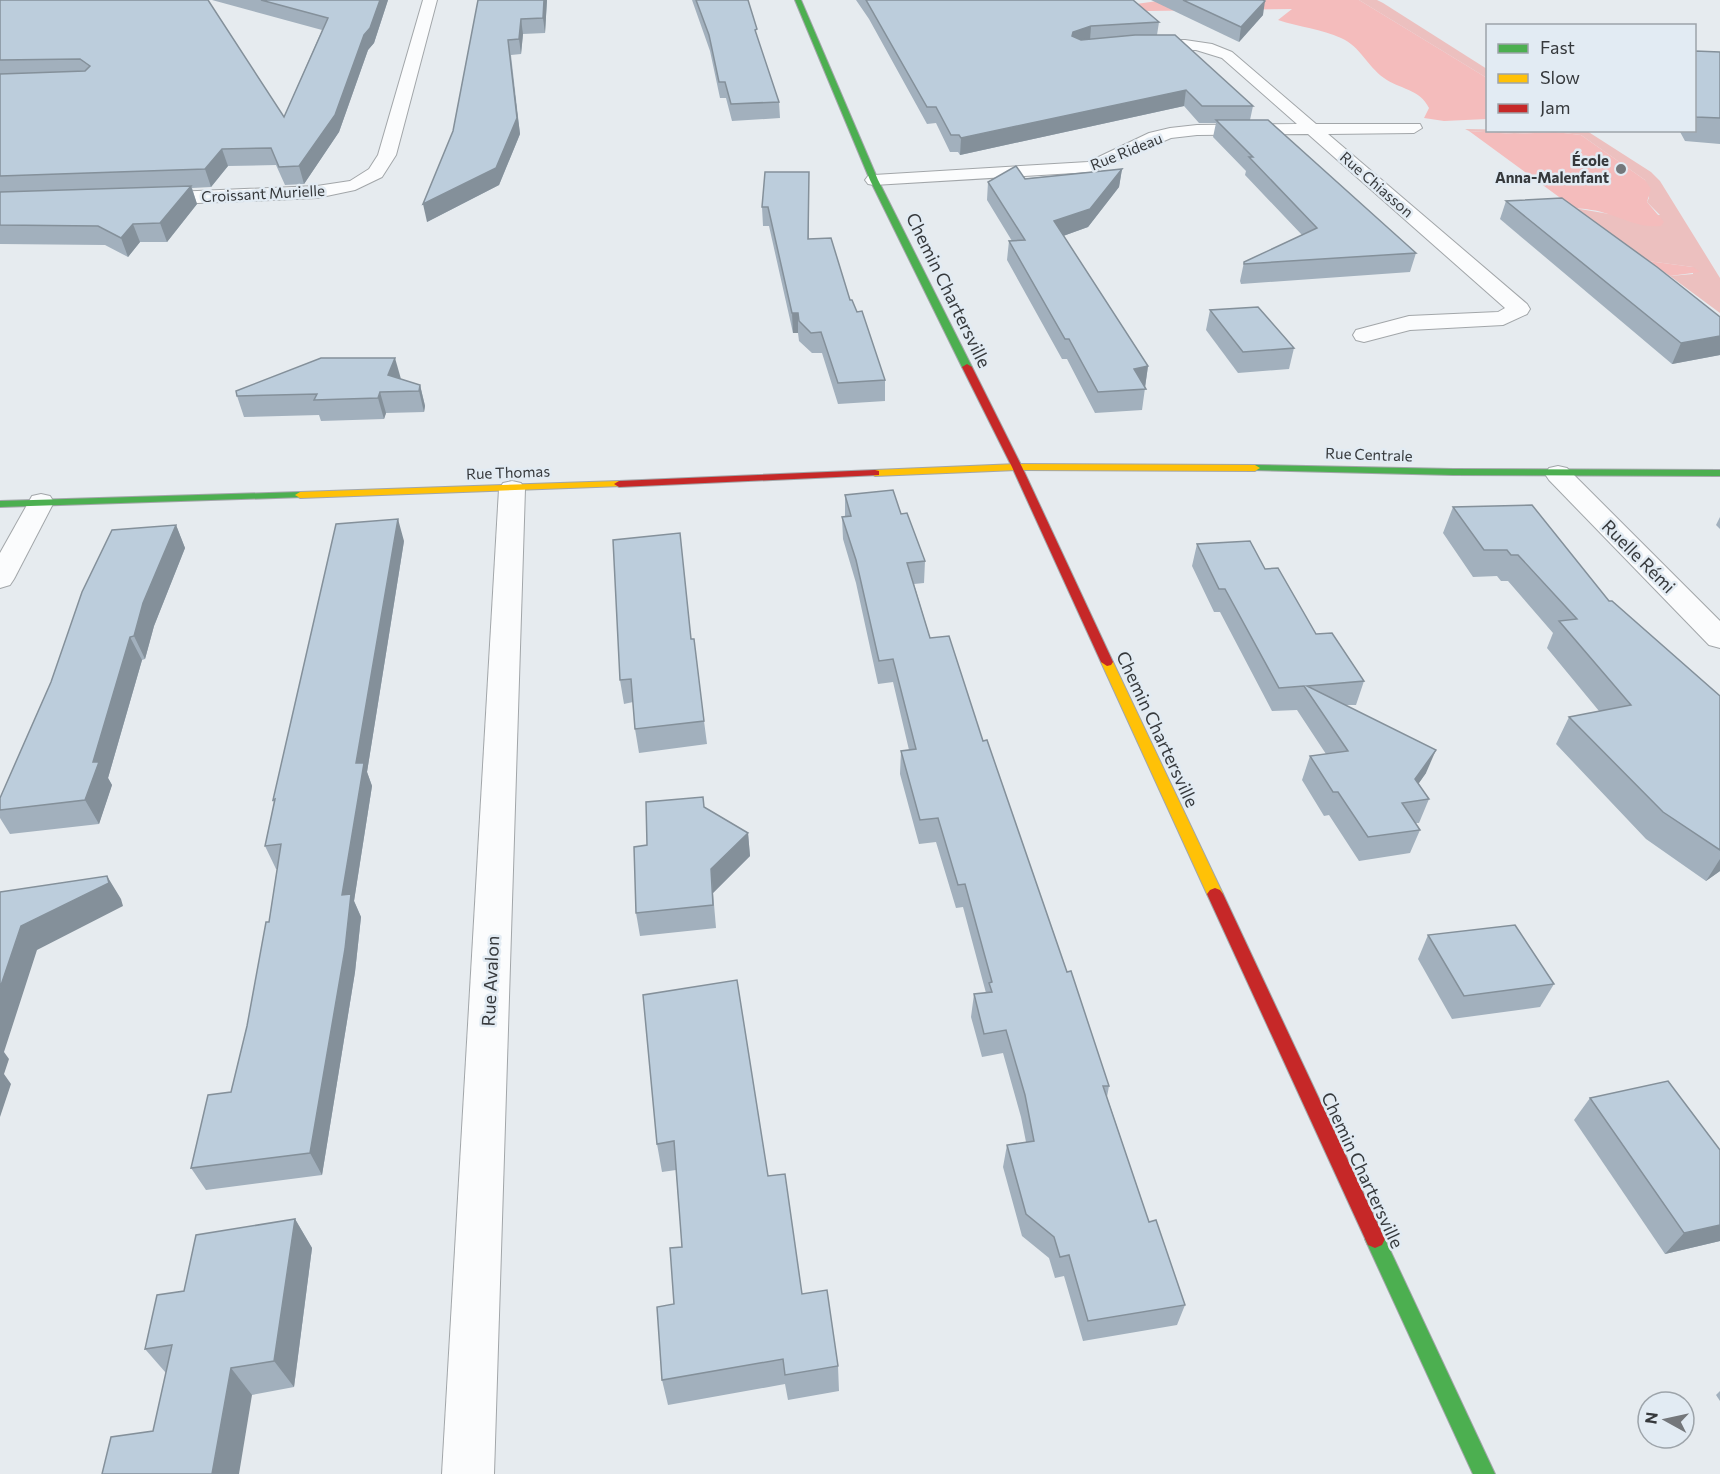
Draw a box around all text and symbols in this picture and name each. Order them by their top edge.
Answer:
legend [1486,24,1696,132]
text: Fast [1540,36,1575,58]
text: Slow [1540,66,1580,88]
text: Jam [1540,96,1570,118]
street label: Rue Rideau [1087,128,1165,174]
street label: Rue Chiasson [1337,147,1417,221]
place label: École Anna-Malenfant [1495,151,1609,186]
marker: École Anna-Malenfant [1614,162,1628,176]
street label: Croissant Murielle [201,181,325,205]
street label: Chemin Chartersville [902,209,996,371]
street label: Rue Centrale [1325,443,1413,465]
street label: Rue Thomas [466,462,550,482]
street label: Ruelle Rémi [1598,515,1680,597]
street label: Chemin Chartersville [1112,647,1204,811]
street label: Rue Avalon [477,935,503,1027]
street label: Chemin Chartersville [1317,1088,1409,1252]
north arrow [1636,1390,1696,1450]
text: N [1640,1411,1661,1425]

